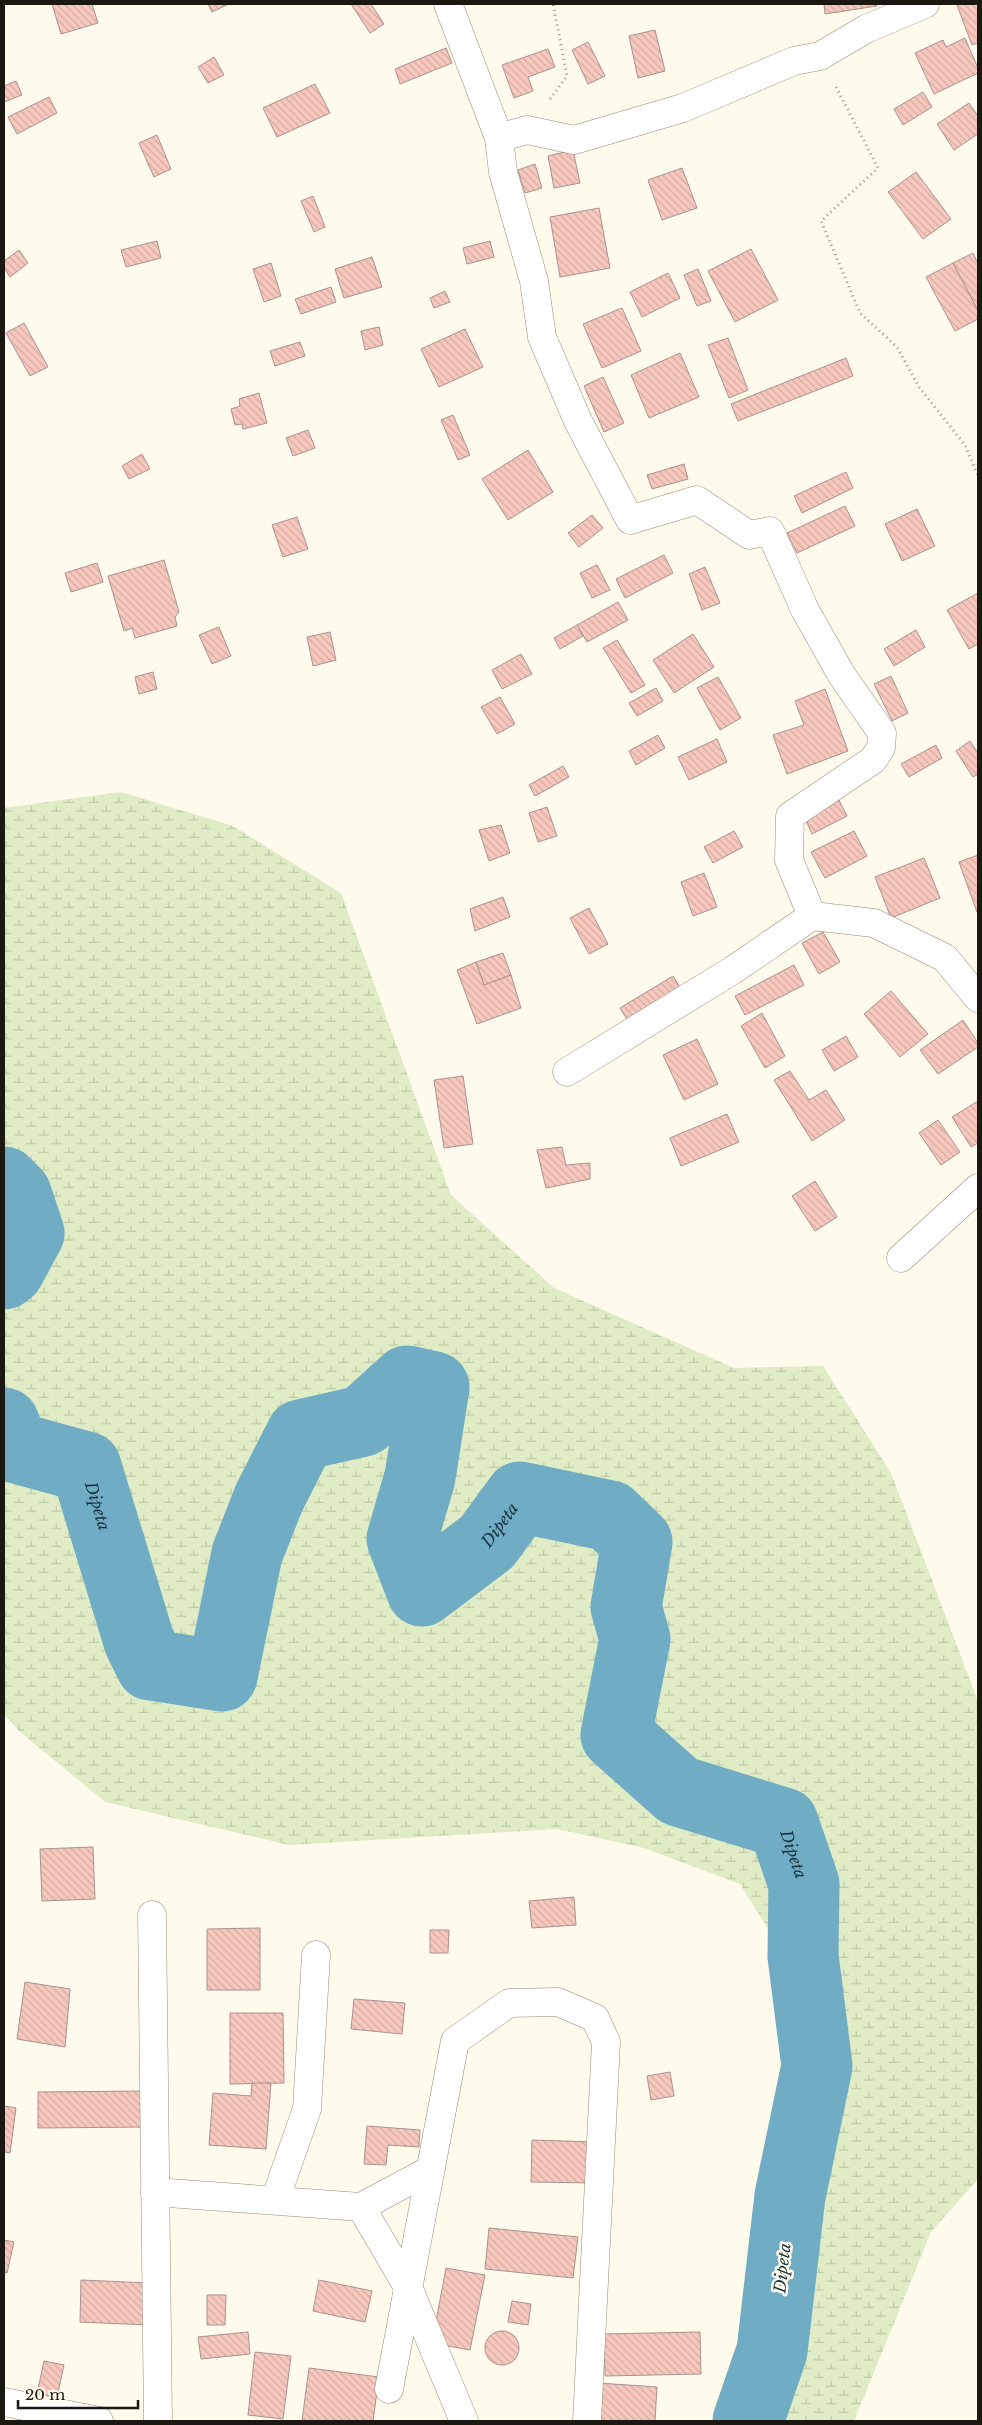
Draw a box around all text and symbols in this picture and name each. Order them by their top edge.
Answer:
water label: Dipeta [81,1478,115,1533]
water label: Dipeta [476,1499,523,1552]
water label: Dipeta [776,1826,811,1881]
water label: Dipeta [769,2242,795,2295]
scale bar [18,2378,138,2410]
text: 20 m [25,2385,65,2404]

